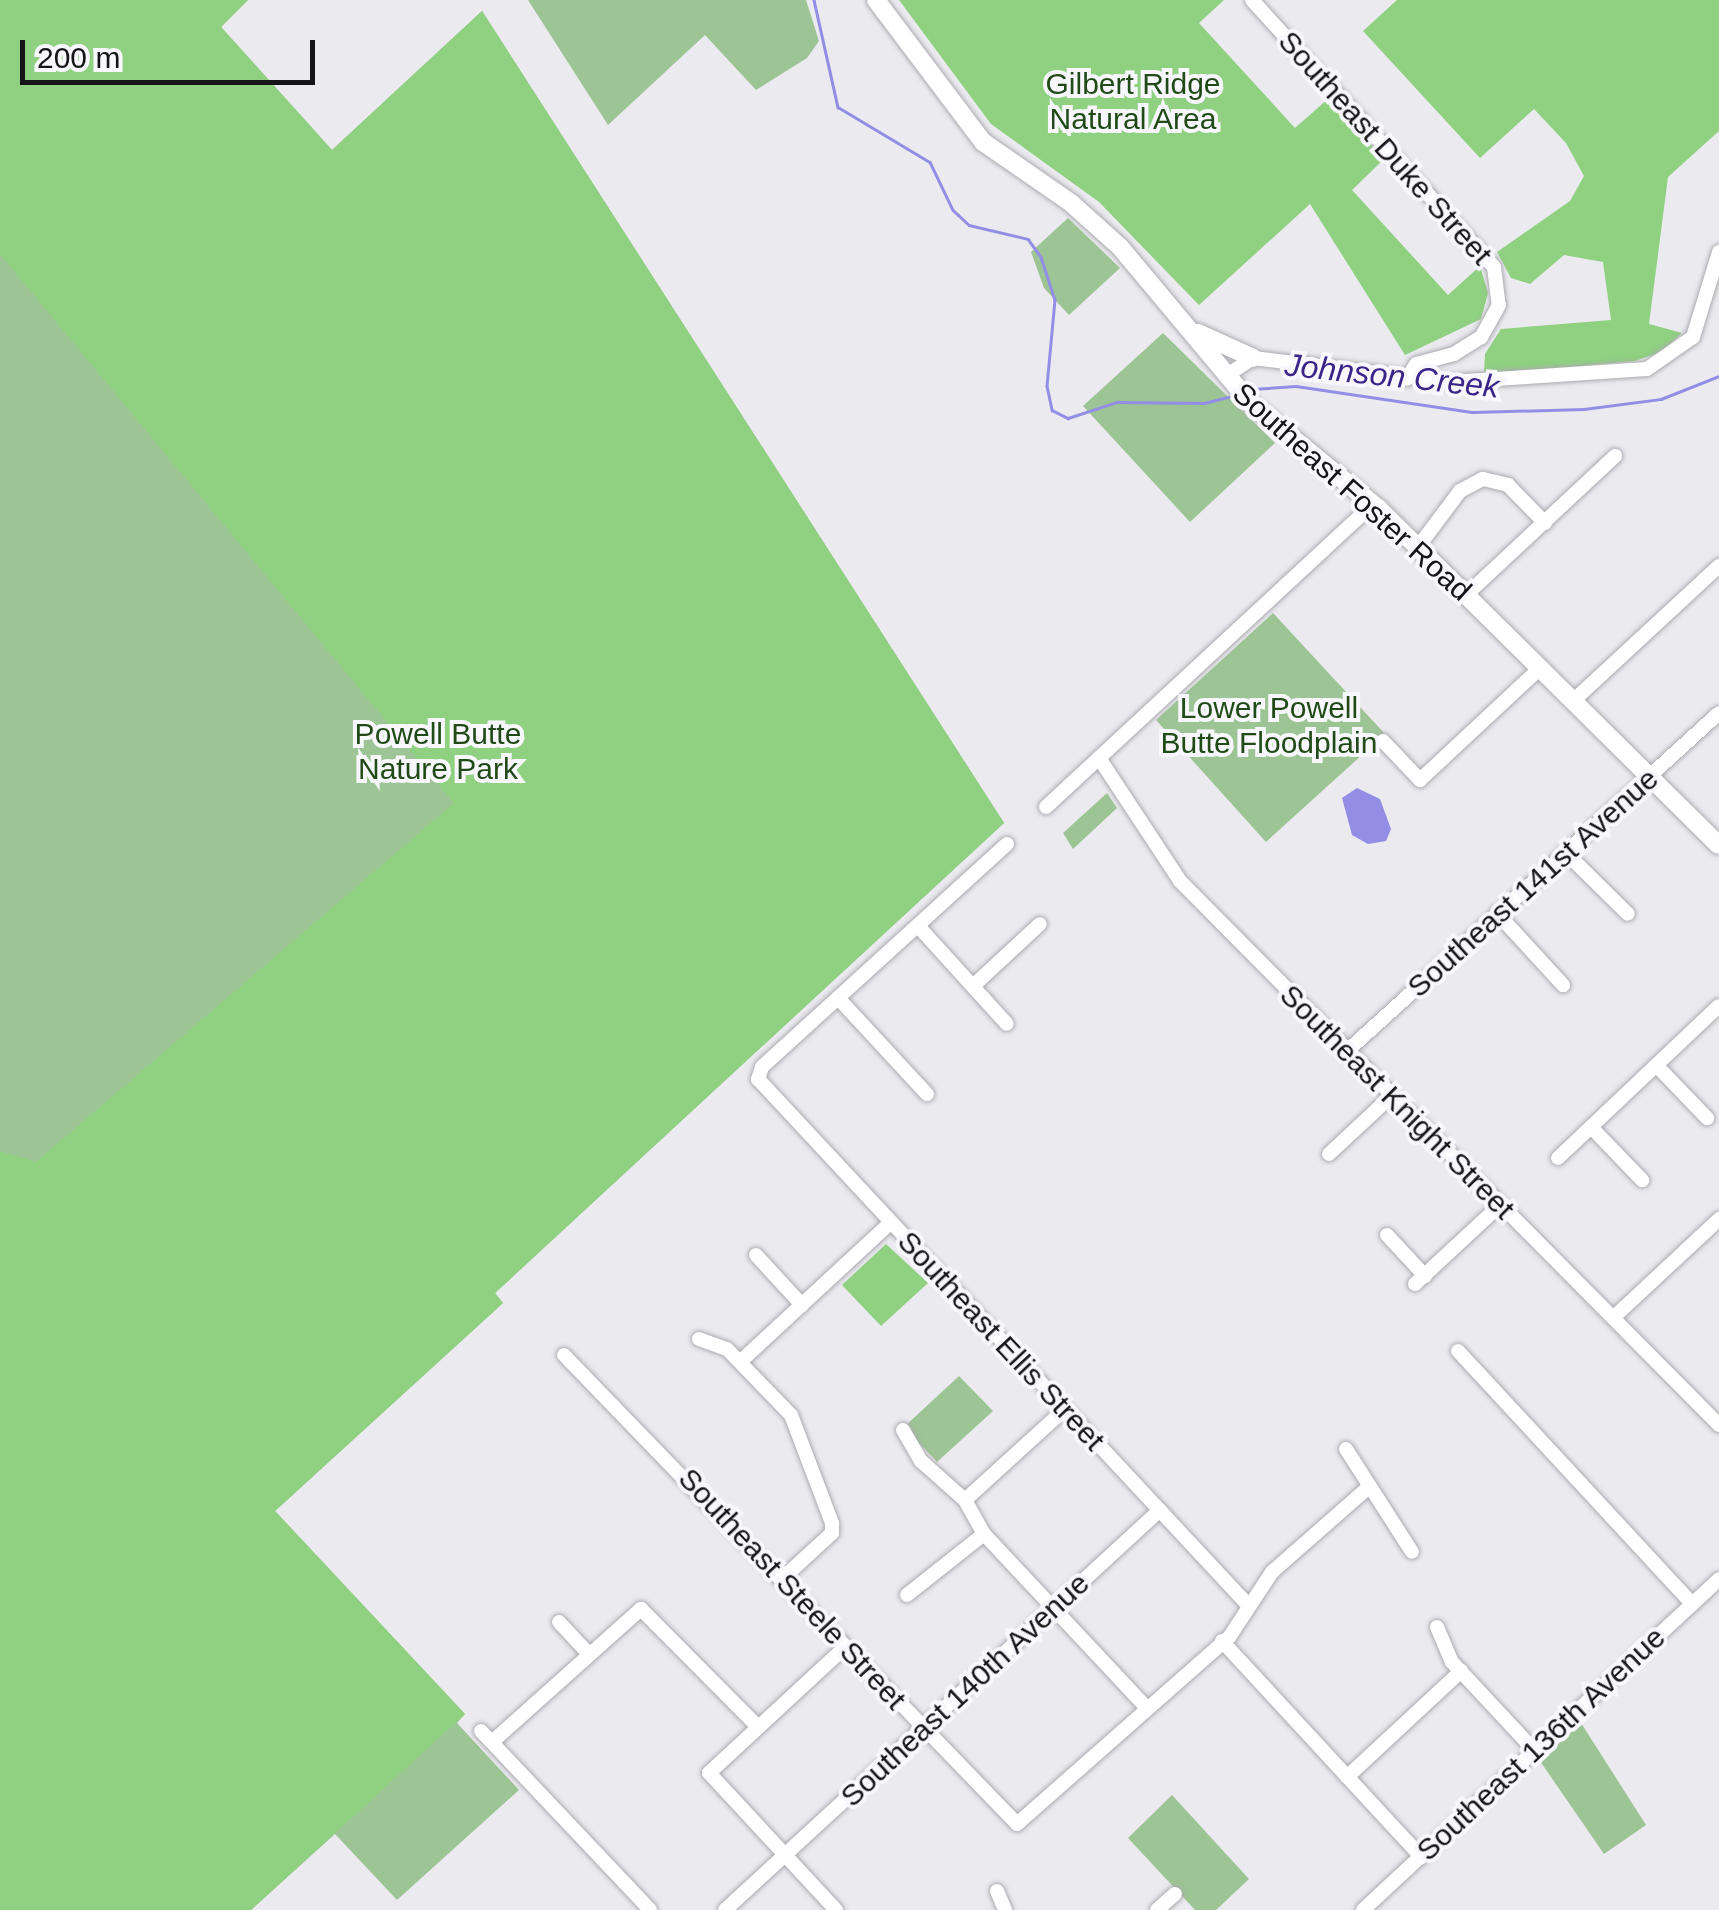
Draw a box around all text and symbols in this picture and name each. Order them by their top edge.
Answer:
scale bar [25,20,320,82]
street label: Southeast Duke Street [1271,24,1499,272]
text: 200 m [37,41,120,74]
park label: Gilbert Ridge Natural Area [1045,66,1221,136]
water label: Johnson Creek [1283,346,1501,406]
street label: Southeast Foster Road [1225,375,1479,609]
park label: Lower Powell Butte Floodplain [1161,690,1377,760]
park label: Powell Butte Nature Park [355,716,521,786]
street label: Southeast 141st Avenue [1400,760,1666,1006]
street label: Southeast Knight Street [1272,977,1522,1227]
street label: Southeast Ellis Street [890,1224,1112,1458]
street label: Southeast Steele Street [671,1461,913,1717]
street label: Southeast 140th Avenue [833,1565,1097,1815]
street label: Southeast 136th Avenue [1409,1619,1673,1869]

